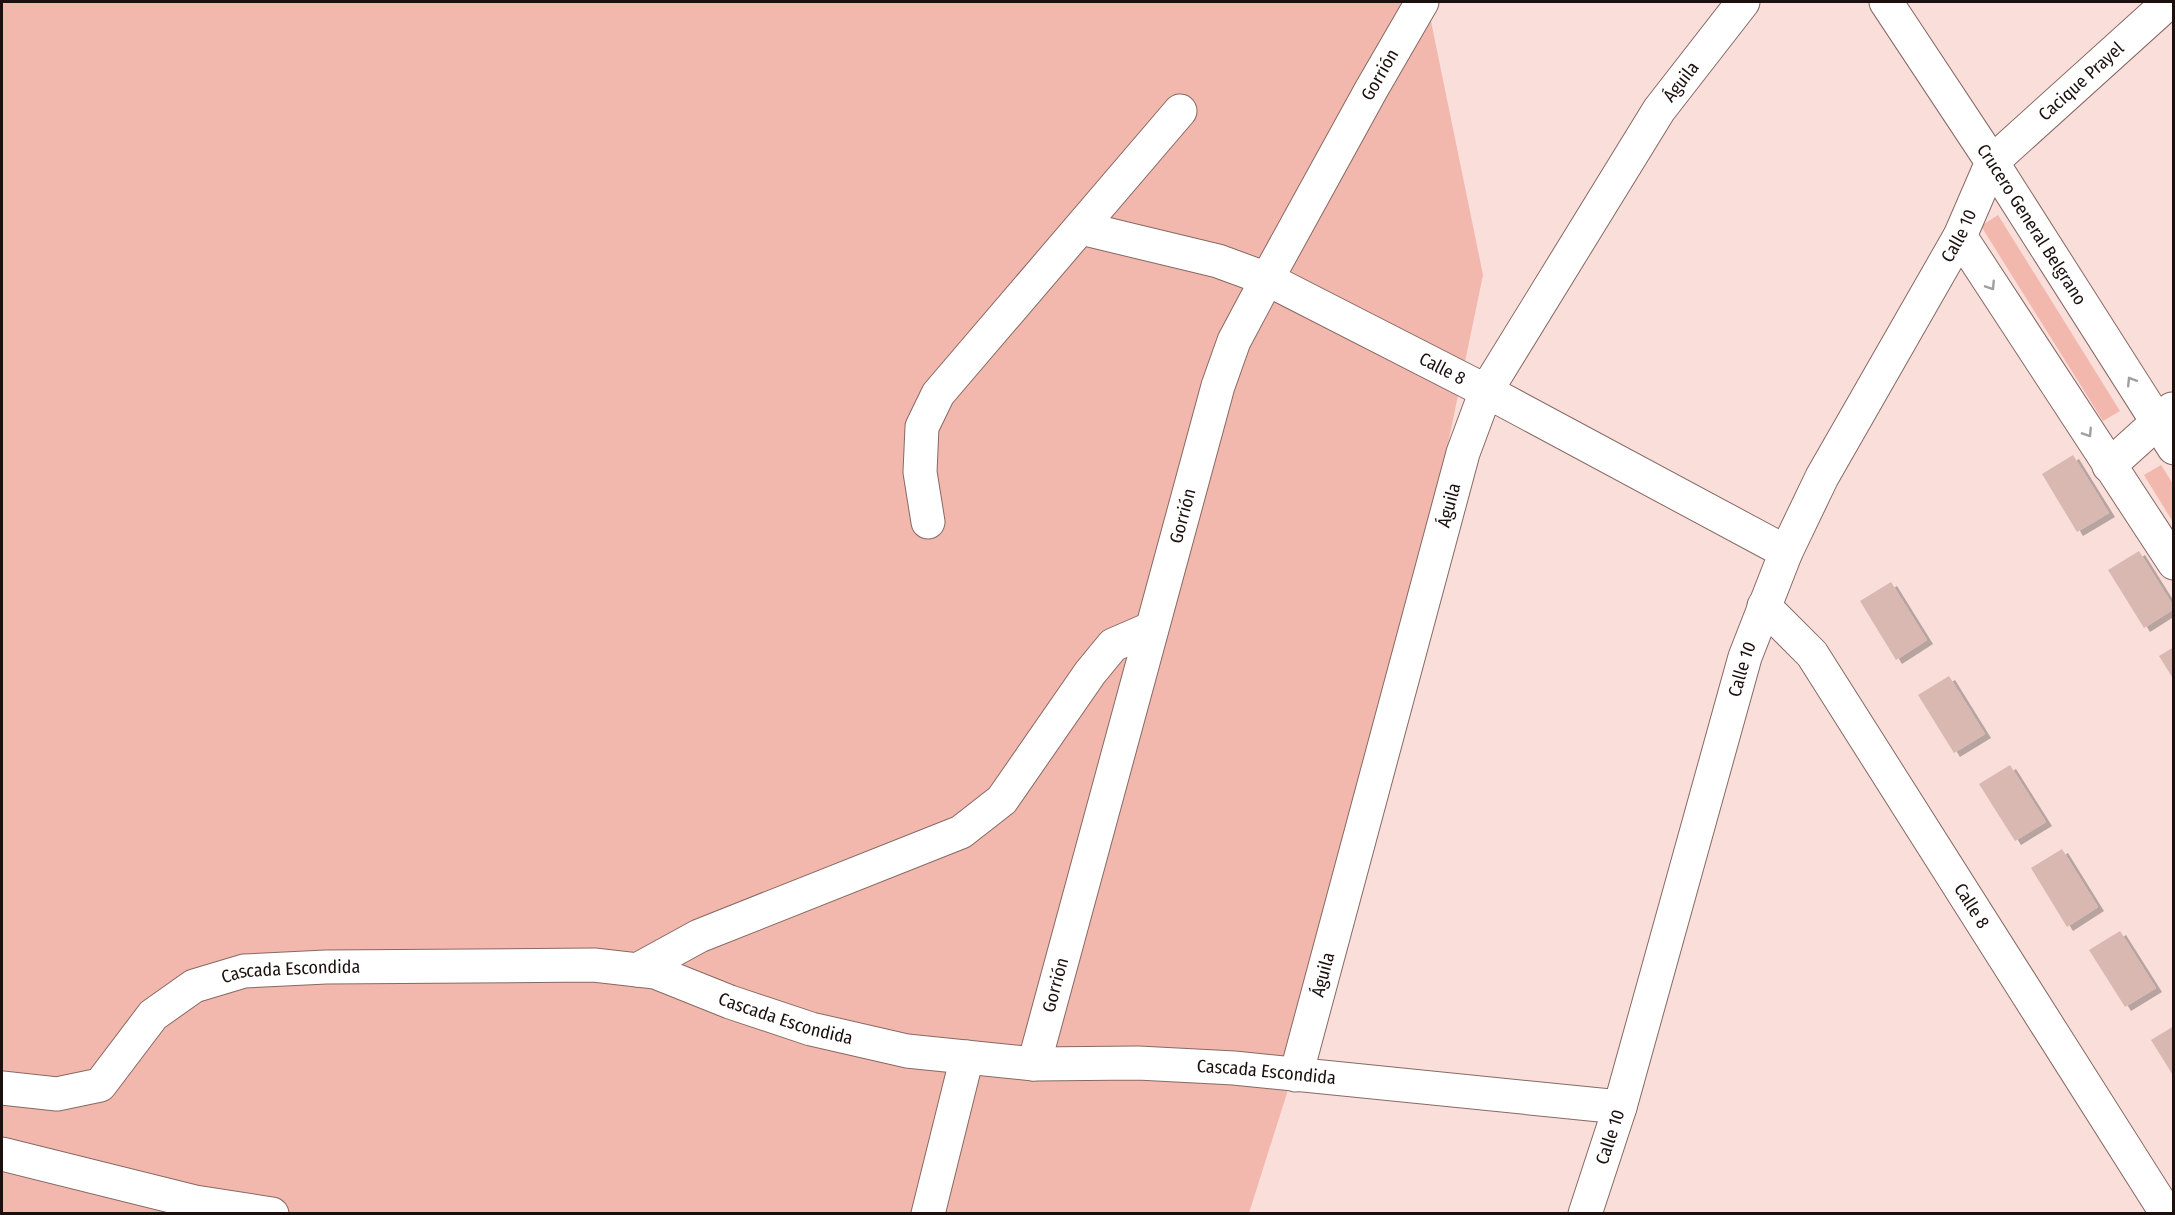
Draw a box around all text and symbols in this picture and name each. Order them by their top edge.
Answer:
street label: Cacique Prayel [2034,37,2128,126]
street label: Gorrión [1356,45,1403,104]
street label: Águila [1658,57,1704,106]
street label: Crucero General Belgrano [1972,140,2091,309]
street label: Calle 10 [1936,206,1981,266]
one-way arrow [1984,279,1995,290]
street label: Calle 8 [1415,348,1469,390]
one-way arrow [2126,377,2138,387]
one-way arrow [2081,427,2092,438]
street label: Águila [1432,480,1466,530]
street label: Gorrión [1165,486,1201,546]
street label: Calle 10 [1723,638,1761,699]
street label: Calle 8 [1949,879,1994,932]
street label: Águila [1306,950,1339,999]
street label: Gorrión [1038,955,1073,1015]
street label: Cascada Escondida [219,956,360,988]
street label: Cascada Escondida [715,988,855,1049]
street label: Cascada Escondida [1196,1055,1337,1089]
street label: Calle 10 [1591,1107,1629,1167]

